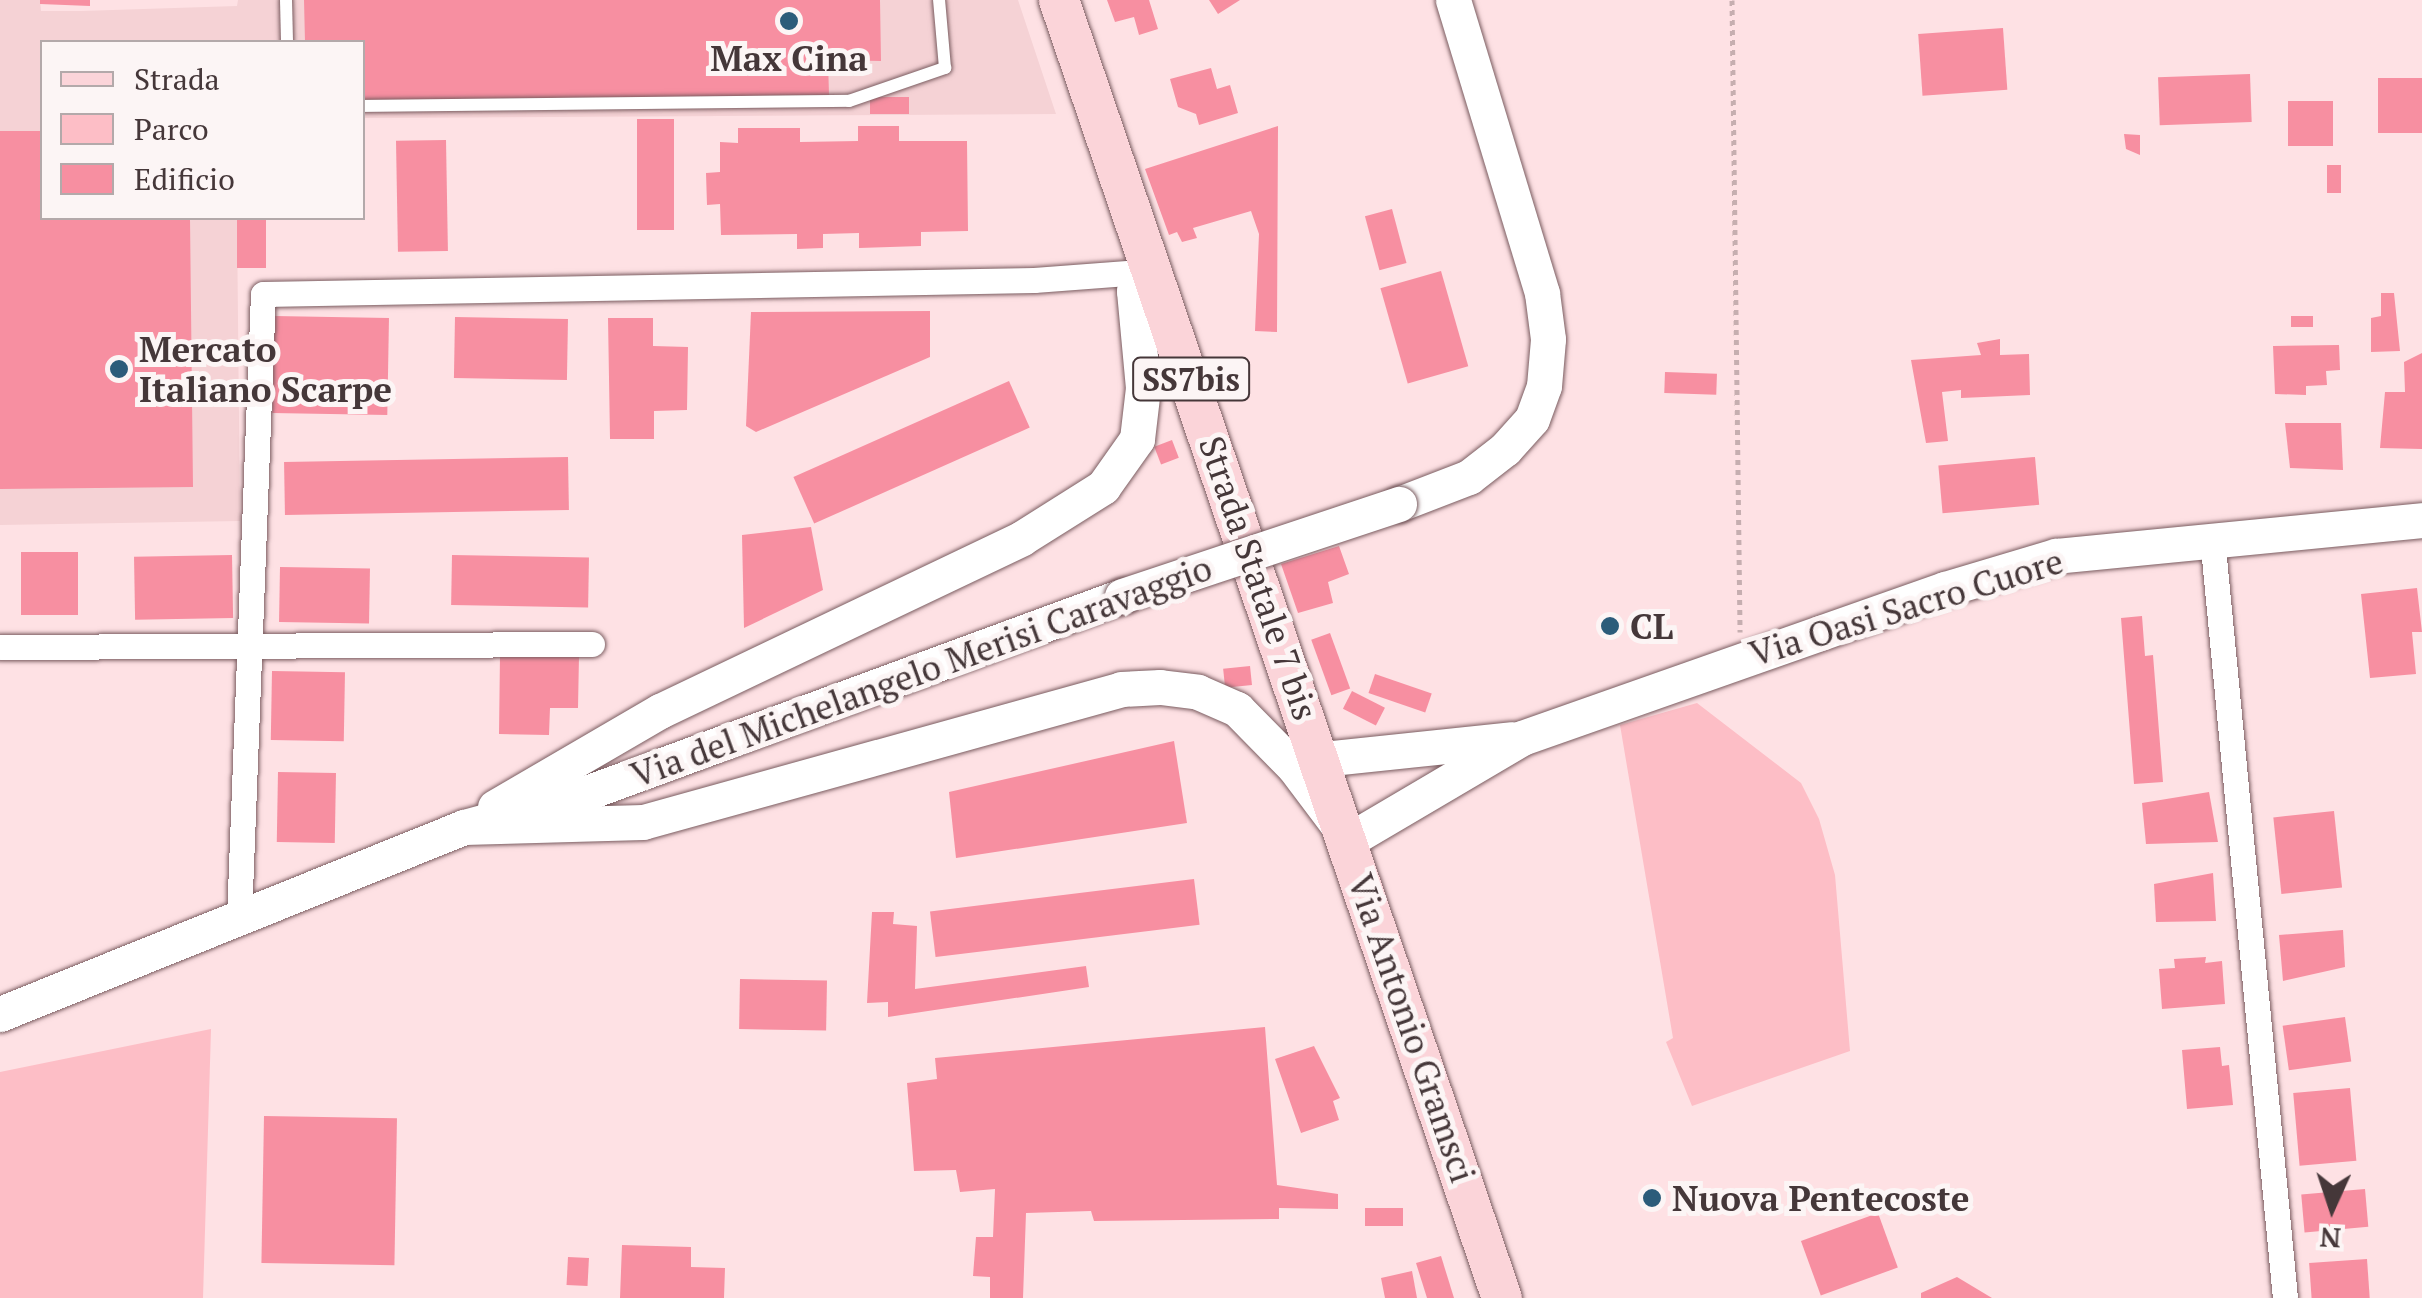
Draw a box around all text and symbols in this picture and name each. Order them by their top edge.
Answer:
marker: Max Cina [778,10,800,32]
place label: Max Cina [710,37,868,79]
legend [40,40,365,220]
text: Strada [134,59,220,99]
text: Parco [134,109,209,149]
text: Edificio [134,159,235,199]
place label: Mercato Italiano Scarpe [139,328,392,410]
road number: SS7bis [1131,352,1251,406]
marker: Mercato Italiano Scarpe [108,358,130,380]
street label: Strada Statale 7 bis [1191,431,1327,725]
street label: Via Oasi Sacro Cuore [1744,539,2068,675]
street label: Via del Michelangelo Merisi Caravaggio [625,546,1217,796]
place label: CL [1630,605,1673,647]
marker: CL [1599,615,1621,637]
street label: Via Antonio Gramsci [1339,868,1485,1188]
north arrow [2282,1158,2382,1258]
place label: Nuova Pentecoste [1672,1177,1970,1219]
marker: Nuova Pentecoste [1641,1187,1663,1209]
text: N [2319,1219,2342,1257]

